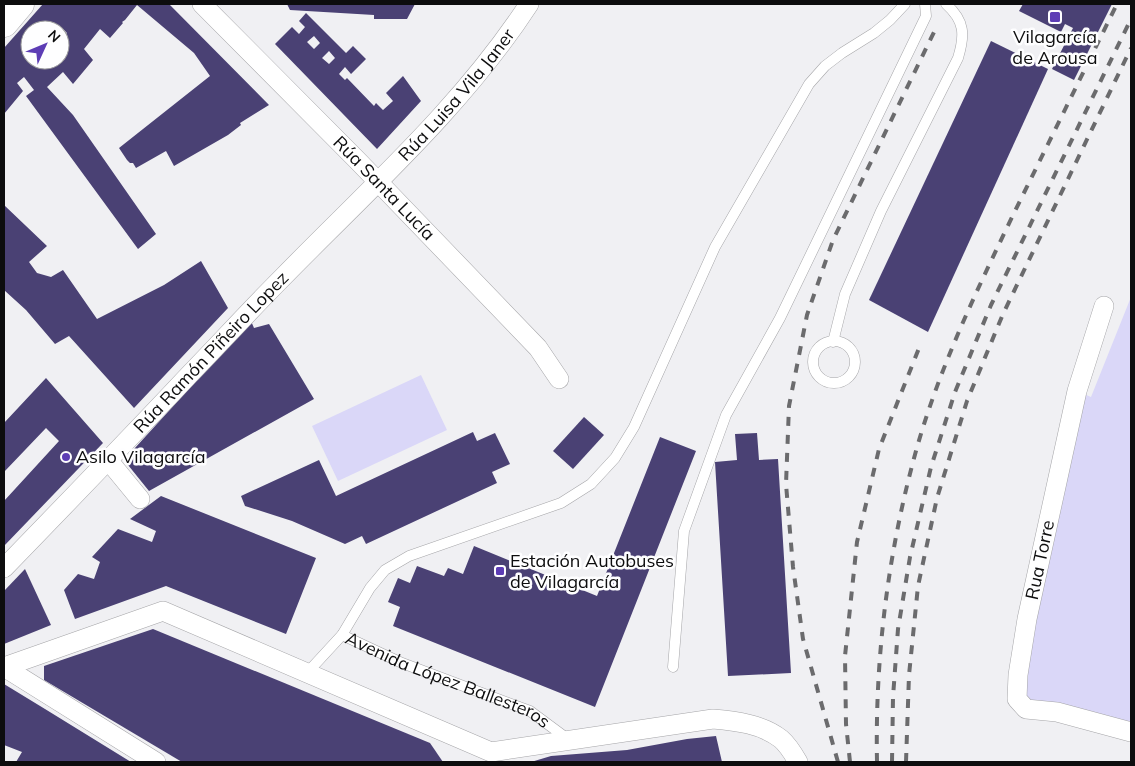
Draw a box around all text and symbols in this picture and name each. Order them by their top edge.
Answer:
marker: Vilagarcía de Arousa [1048,10,1062,24]
north arrow [20,20,70,70]
street label: Rúa Luisa Vila Janer [393,24,520,166]
place label: Vilagarcía de Arousa [1012,25,1098,69]
text: N [44,26,64,46]
street label: Rúa Santa Lucía [329,131,440,245]
street label: Rúa Ramón Piñeiro Lopez [128,266,293,438]
place label: Asilo Vilagarcía [76,445,206,468]
marker: Asilo Vilagarcía [60,451,72,463]
street label: Rua Torre [1020,518,1059,602]
place label: Estación Autobuses de Vilagarcía [510,549,674,593]
marker: Estación Autobuses de Vilagarcía [494,565,506,577]
street label: Avenida López Ballesteros [342,626,555,733]

